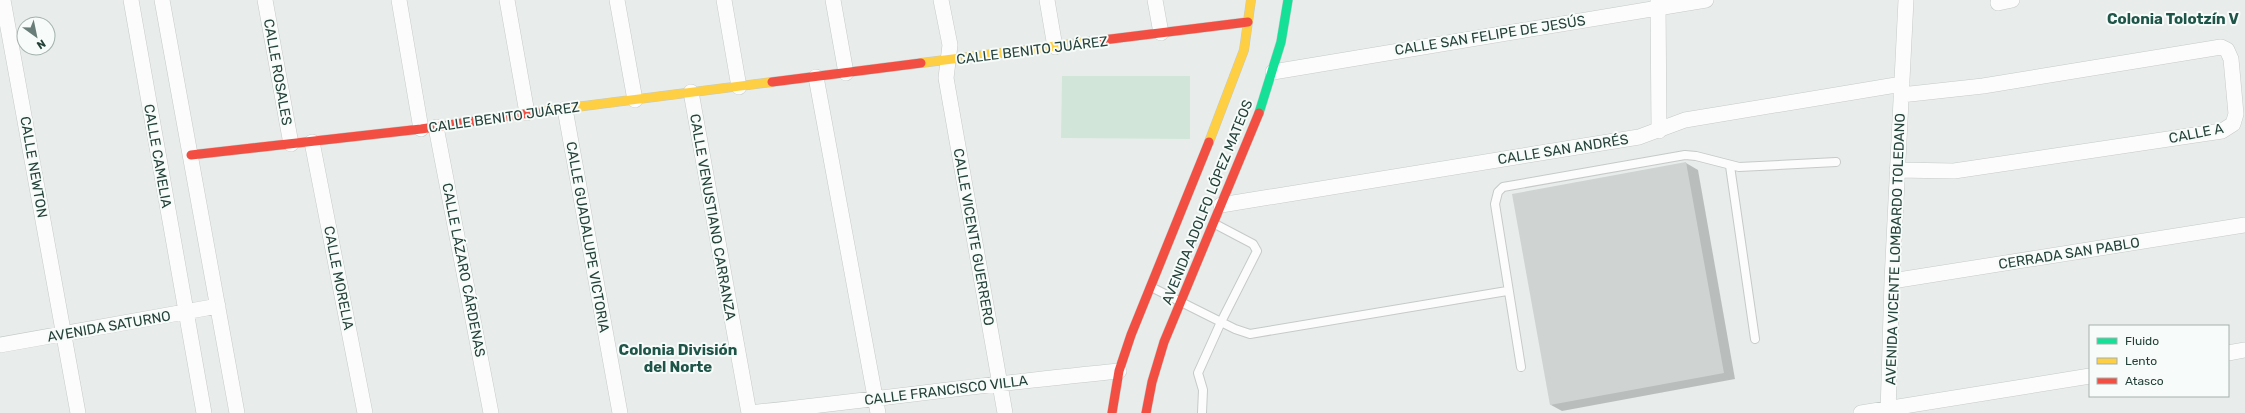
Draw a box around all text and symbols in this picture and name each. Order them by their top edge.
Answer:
district label: Colonia Tolotzín V [2107,10,2240,28]
street label: CALLE SAN FELIPE DE JESÚS [1393,11,1587,59]
north arrow [16,16,56,56]
street label: CALLE ROSALES [260,17,295,127]
street label: CALLE BENITO JUÁREZ [955,32,1109,68]
text: N [34,36,48,52]
street label: CALLE BENITO JUÁREZ [427,97,581,137]
street label: AVENIDA ADOLFO LÓPEZ MATEOS [1158,97,1257,307]
street label: CALLE CAMELIA [140,103,175,210]
street label: CALLE VENUSTIANO CARRANZA [686,112,739,322]
street label: AVENIDA VICENTE LOMBARDO TOLEDANO [1882,113,1909,385]
street label: CALLE NEWTON [16,115,51,219]
street label: CALLE A [2167,120,2225,147]
street label: CALLE SAN ANDRÉS [1496,130,1630,168]
street label: CALLE GUADALUPE VICTORIA [562,140,613,335]
street label: CALLE VICENTE GUERRERO [950,147,997,327]
street label: CALLE LÁZARO CÁRDENAS [438,181,490,359]
street label: CALLE MORELIA [320,225,357,332]
street label: CERRADA SAN PABLO [1997,234,2141,273]
street label: AVENIDA SATURNO [46,307,172,346]
legend [2089,325,2229,397]
text: Fluido [2125,334,2159,348]
district label: Colonia División del Norte [619,341,737,376]
text: Lento [2125,354,2157,368]
street label: CALLE FRANCISCO VILLA [863,372,1029,409]
text: Atasco [2125,374,2164,388]

